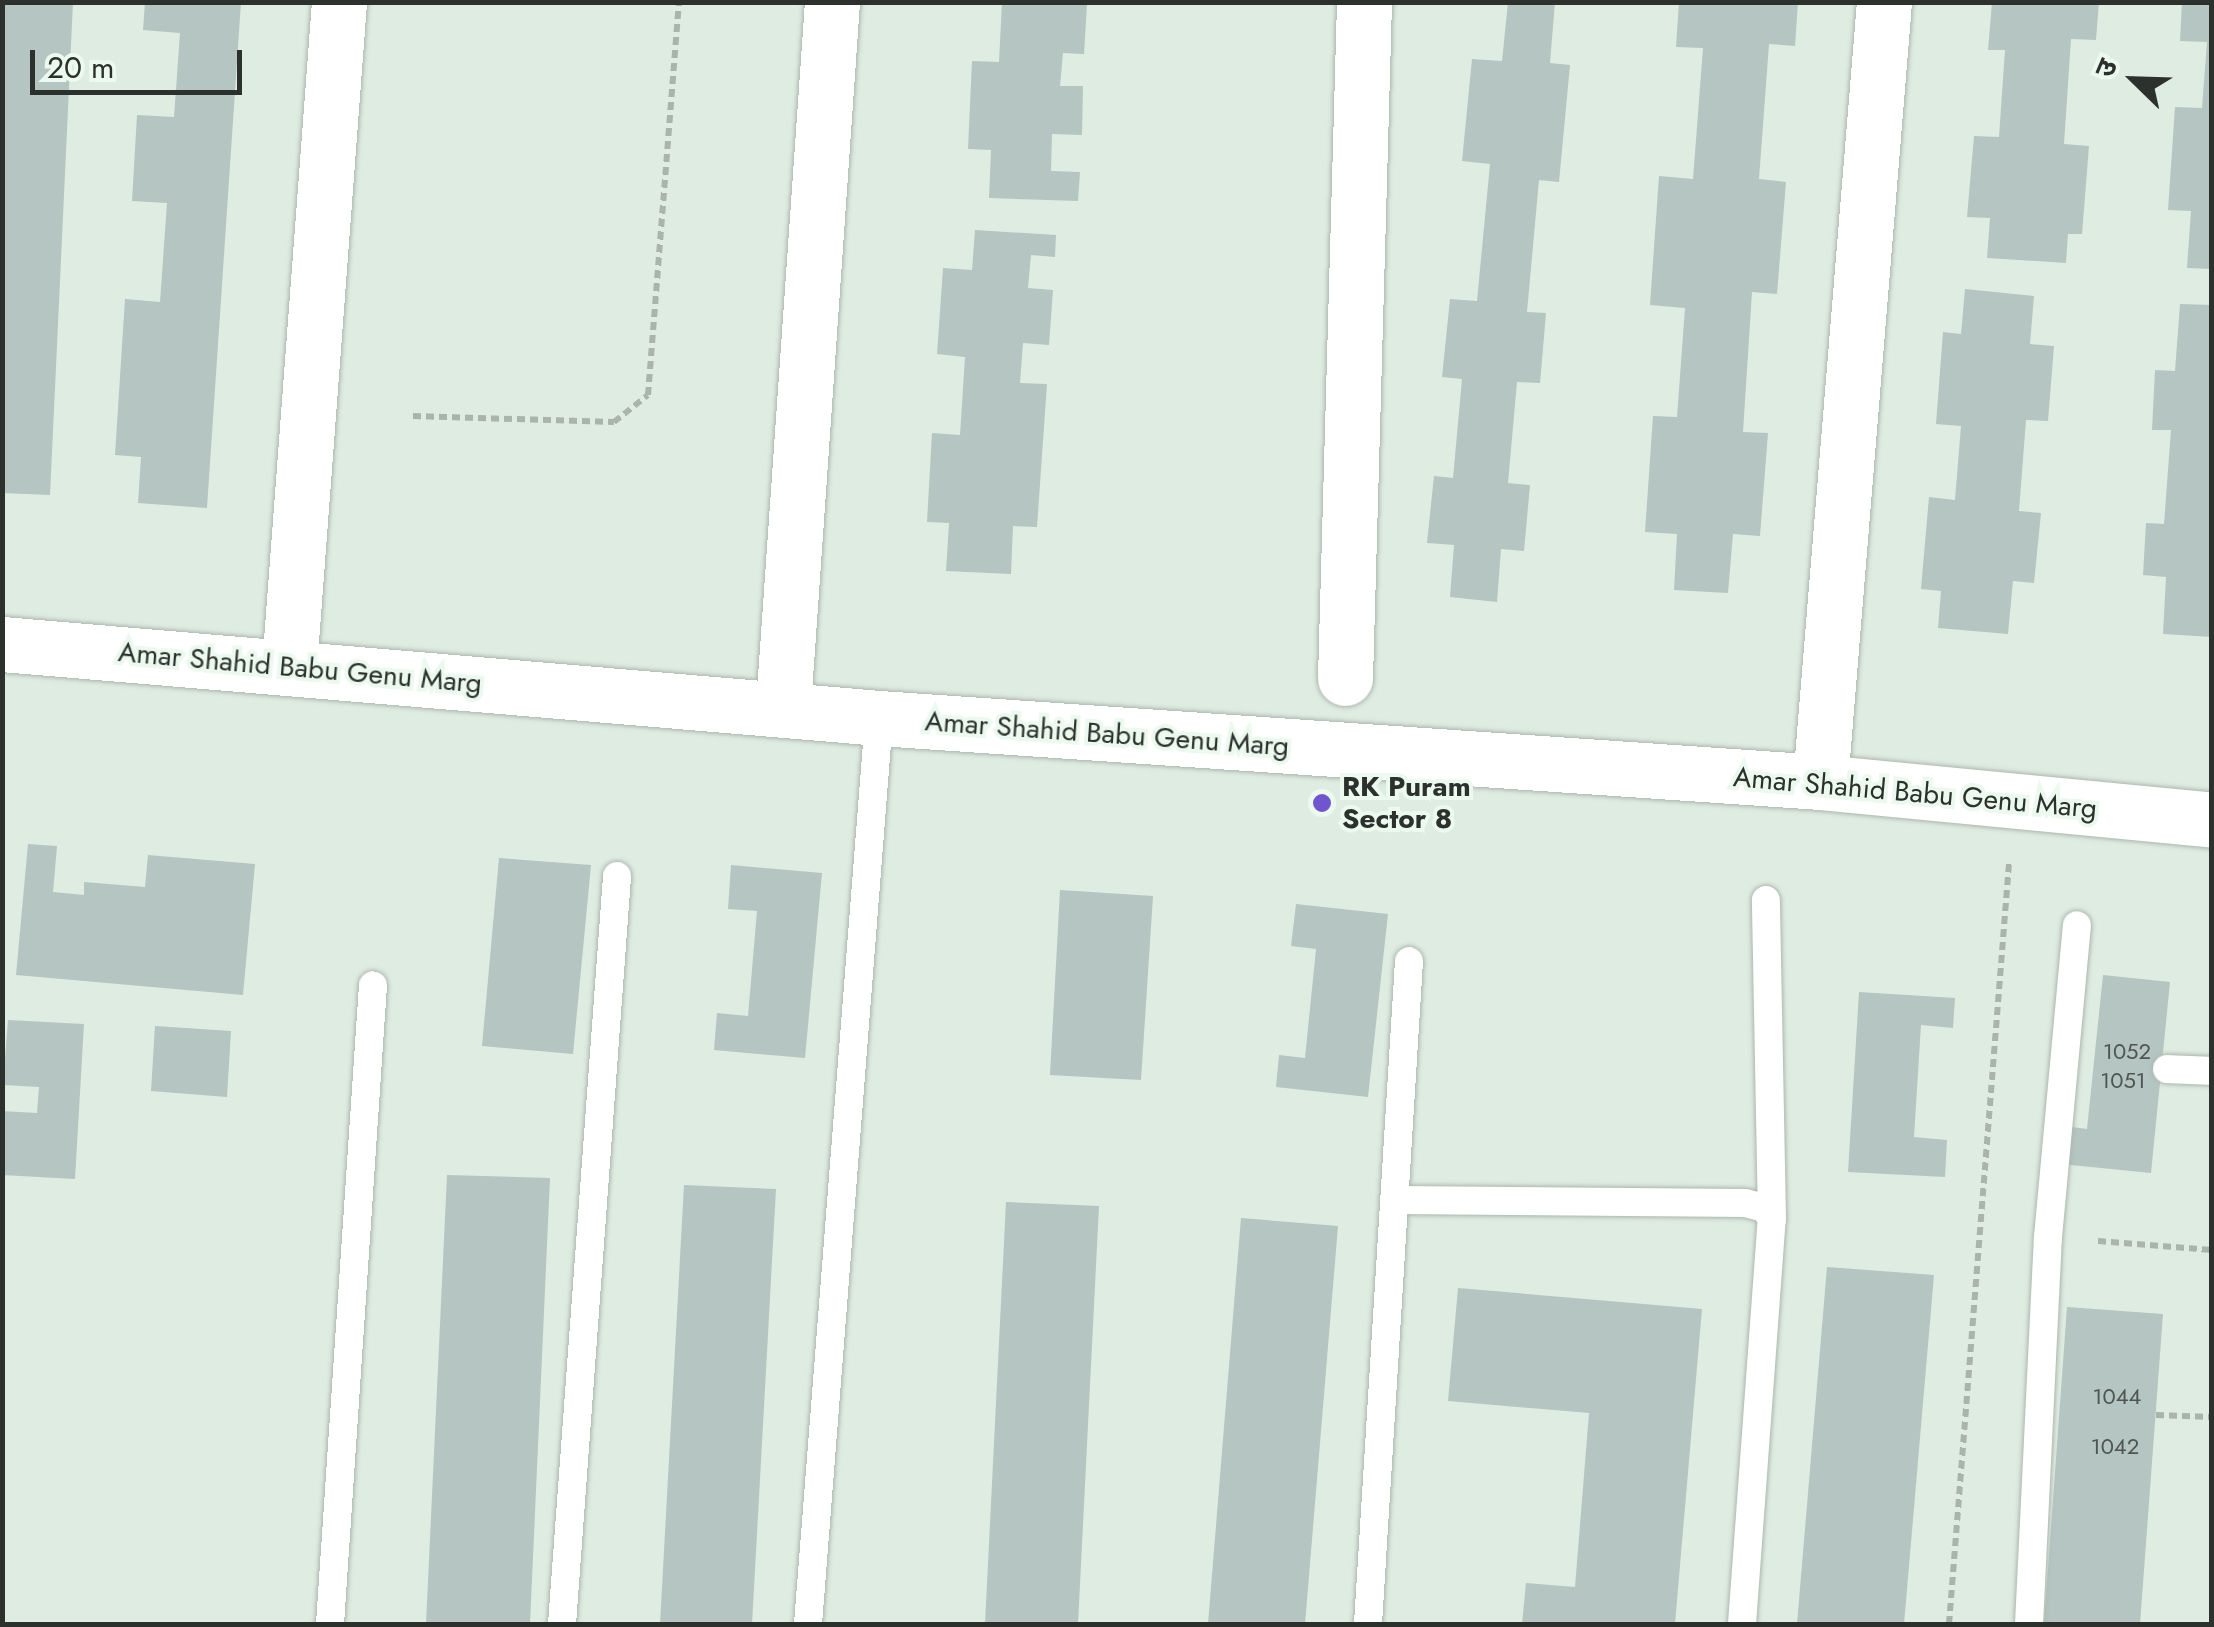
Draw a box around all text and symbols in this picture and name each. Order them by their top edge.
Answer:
scale bar [35,30,248,92]
north arrow [2084,30,2184,130]
text: 20 m [47,46,114,89]
text: उ [2084,53,2128,84]
street label: Amar Shahid Babu Genu Marg [117,635,483,701]
street label: Amar Shahid Babu Genu Marg [924,705,1290,763]
street label: Amar Shahid Babu Genu Marg [1732,760,2098,826]
place label: RK Puram Sector 8 [1342,770,1471,836]
marker: RK Puram Sector 8 [1311,792,1333,814]
house number: 1052 [2103,1039,2151,1065]
house number: 1051 [2100,1068,2146,1094]
house number: 1044 [2093,1384,2141,1410]
house number: 1042 [2091,1434,2139,1460]

